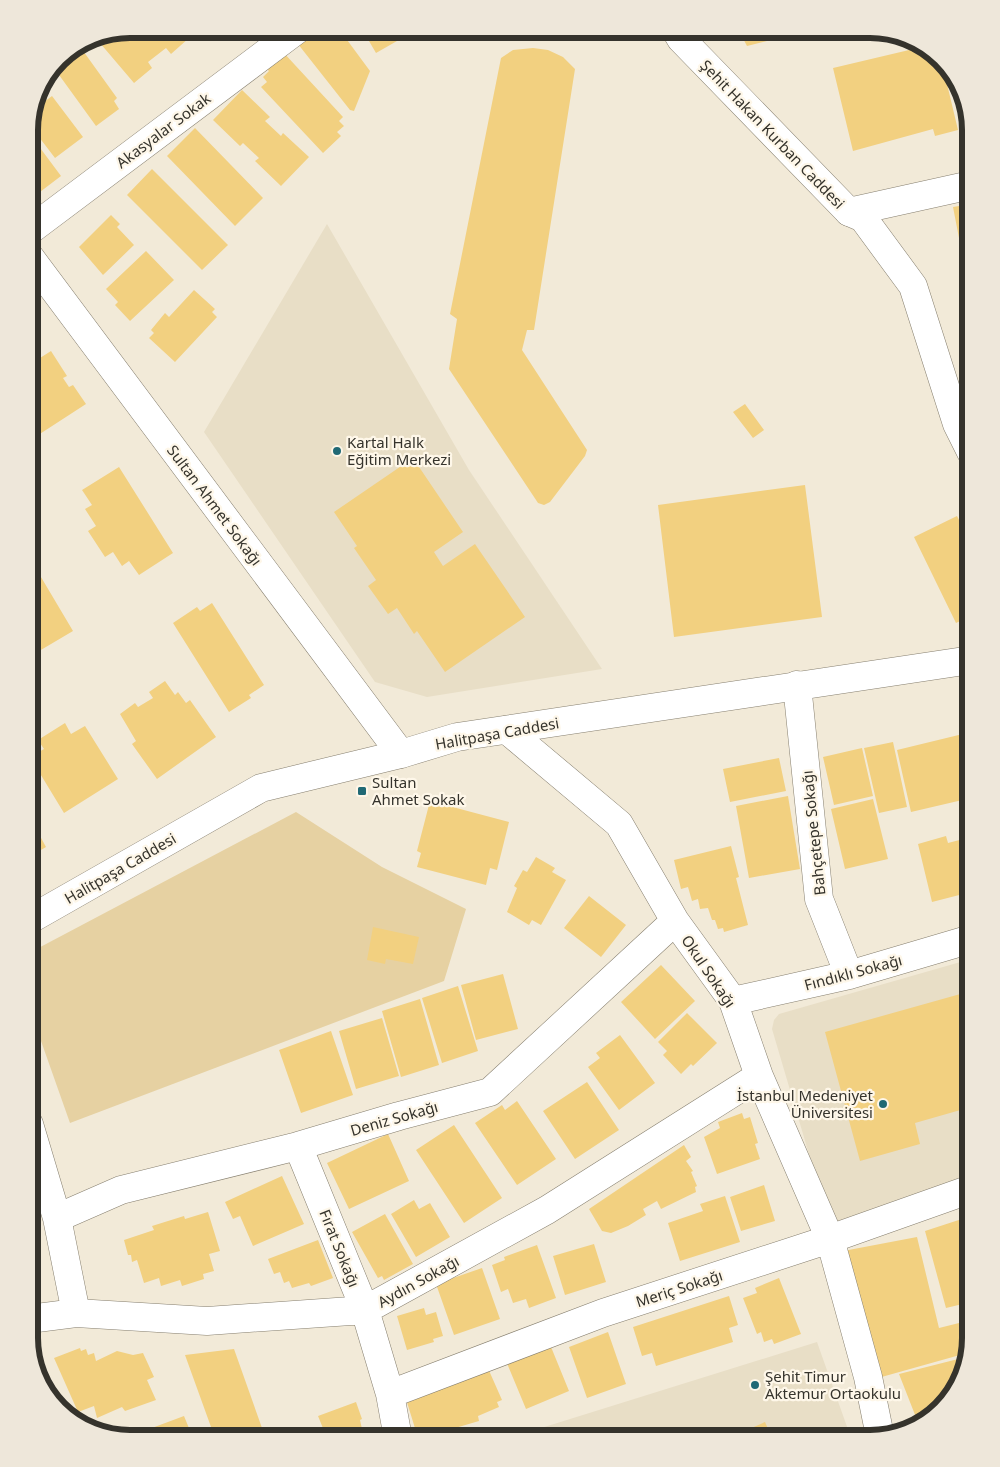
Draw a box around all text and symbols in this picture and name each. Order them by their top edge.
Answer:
street label: Şehit Hakan Kurban Caddesi [696,55,850,213]
street label: Akasyalar Sokak [112,88,214,172]
place label: Kartal Halk Eğitim Merkezi [347,432,451,469]
street label: Sultan Ahmet Sokağı [163,441,267,569]
marker: Kartal Halk Eğitim Merkezi [331,445,343,457]
street label: Halitpaşa Caddesi [433,712,561,754]
street label: Bahçetepe Sokağı [797,770,829,896]
place label: Sultan Ahmet Sokak [372,772,464,809]
marker: Sultan Ahmet Sokak [356,785,368,797]
street label: Halitpaşa Caddesi [61,828,179,908]
street label: Okul Sokağı [677,931,741,1011]
street label: Fındıklı Sokağı [802,949,904,995]
place label: İstanbul Medeniyet Üniversitesi [737,1085,874,1122]
street label: Deniz Sokağı [348,1096,440,1140]
marker: İstanbul Medeniyet Üniversitesi [877,1098,889,1110]
street label: Fırat Sokağı [315,1206,365,1290]
street label: Aydın Sokağı [374,1250,462,1312]
street label: Meriç Sokağı [633,1265,725,1311]
place label: Şehit Timur Aktemur Ortaokulu [765,1366,901,1403]
marker: Şehit Timur Aktemur Ortaokulu [749,1379,761,1391]

